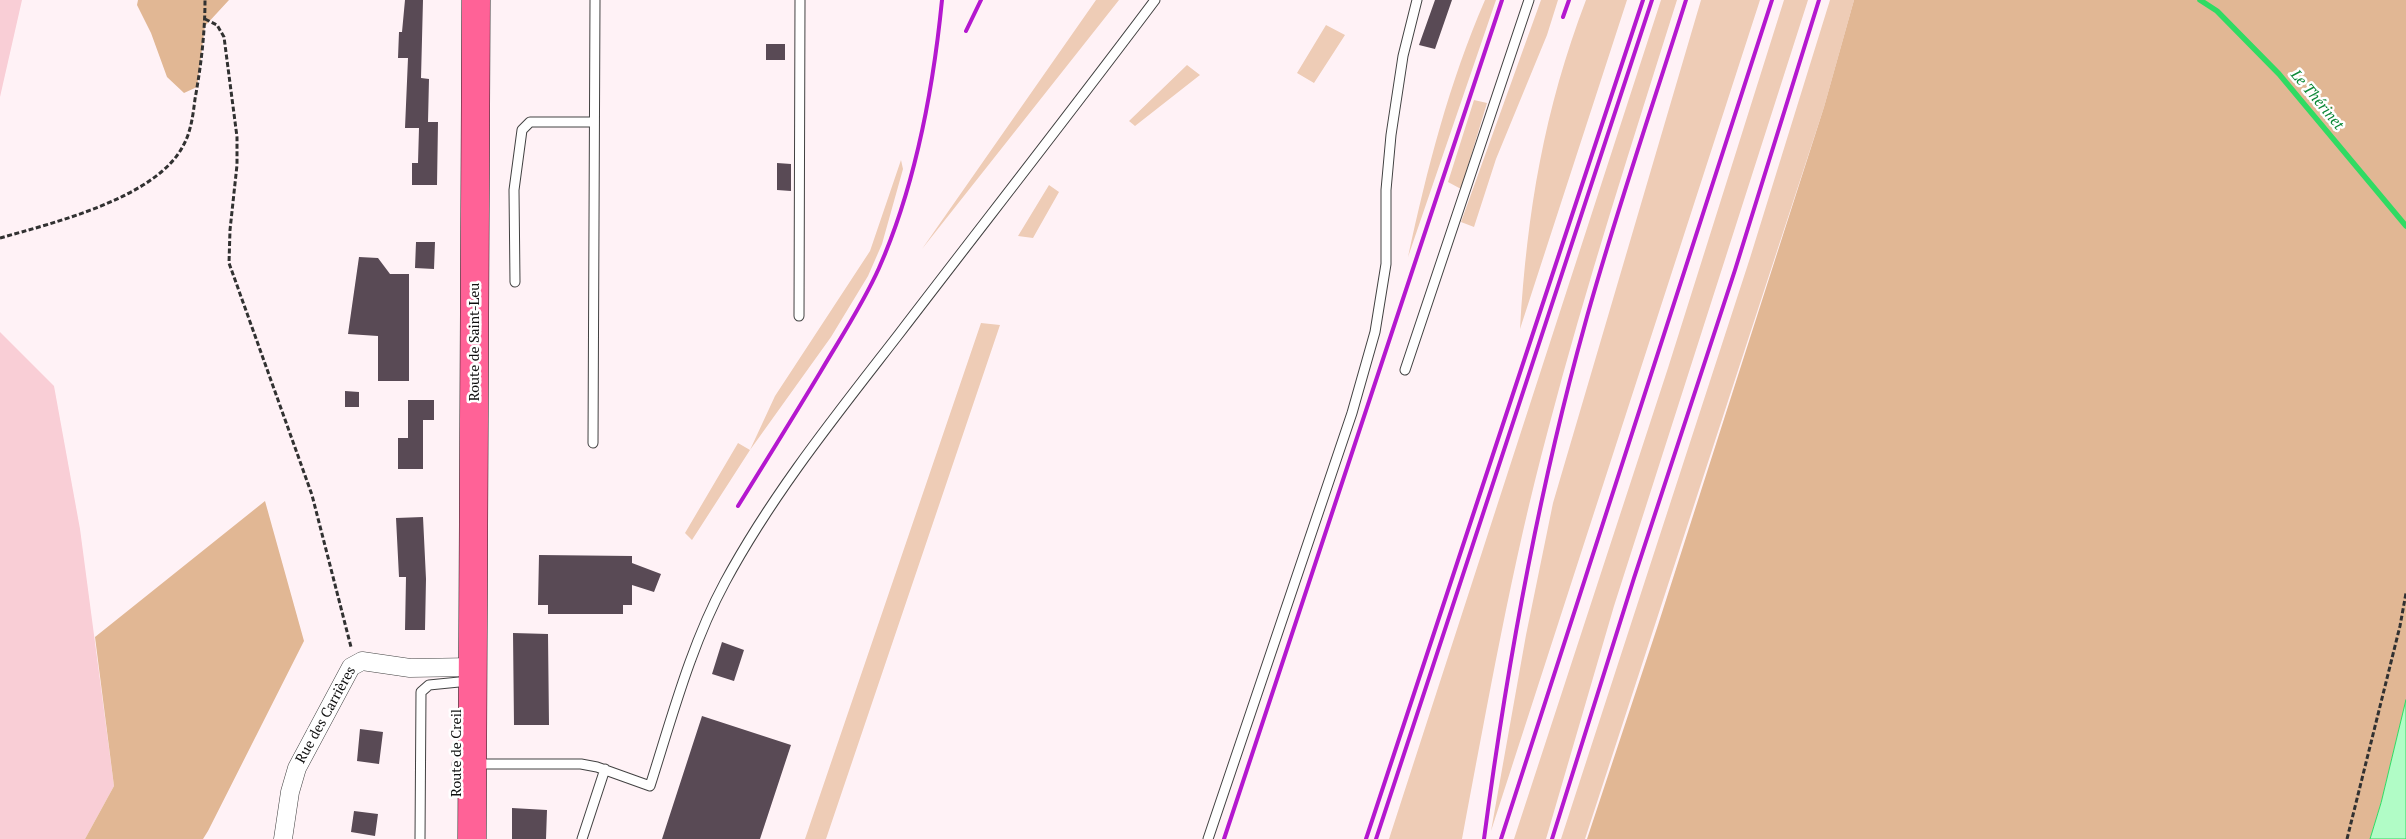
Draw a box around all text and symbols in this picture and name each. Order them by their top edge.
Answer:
water label: Le Thérinet [2287,66,2347,134]
street label: Route de Saint-Leu [467,283,483,401]
street label: Rue des Carrières [292,664,360,766]
street label: Route de Creil [449,709,465,797]

